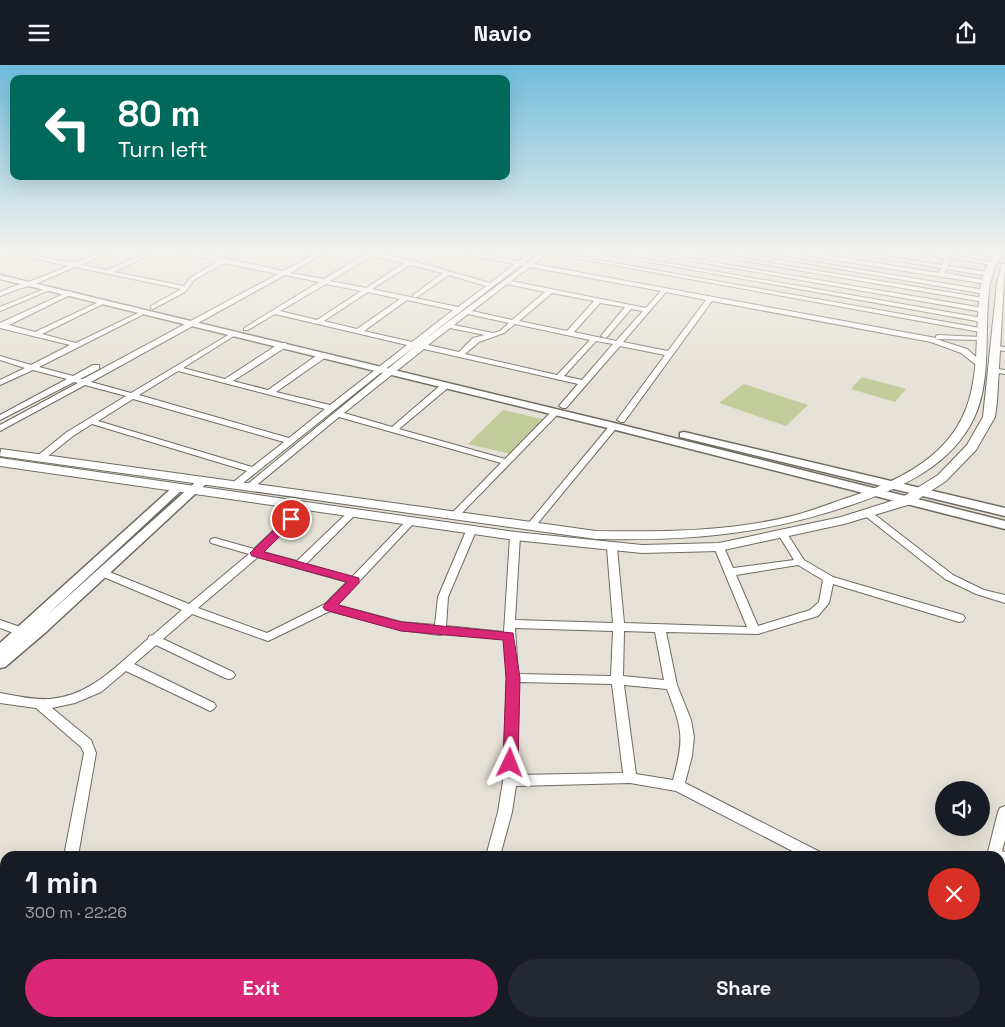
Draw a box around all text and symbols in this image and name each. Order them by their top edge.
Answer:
icon: menu [25,19,53,47]
text: Navio [473,19,532,47]
icon: share [952,19,980,47]
text: 80 m [118,92,200,136]
icon: left [35,95,100,160]
text: Turn left [118,135,208,163]
pin [270,498,312,540]
icon: arrive [277,505,305,533]
position arrow [483,736,535,788]
map controls [935,781,990,836]
button: sound [935,781,990,836]
text: 1 min [25,863,98,902]
button: close [928,868,980,920]
text: 300 m · 22:26 [25,902,127,923]
button: Exit [25,959,498,1017]
button: Share [508,959,980,1017]

